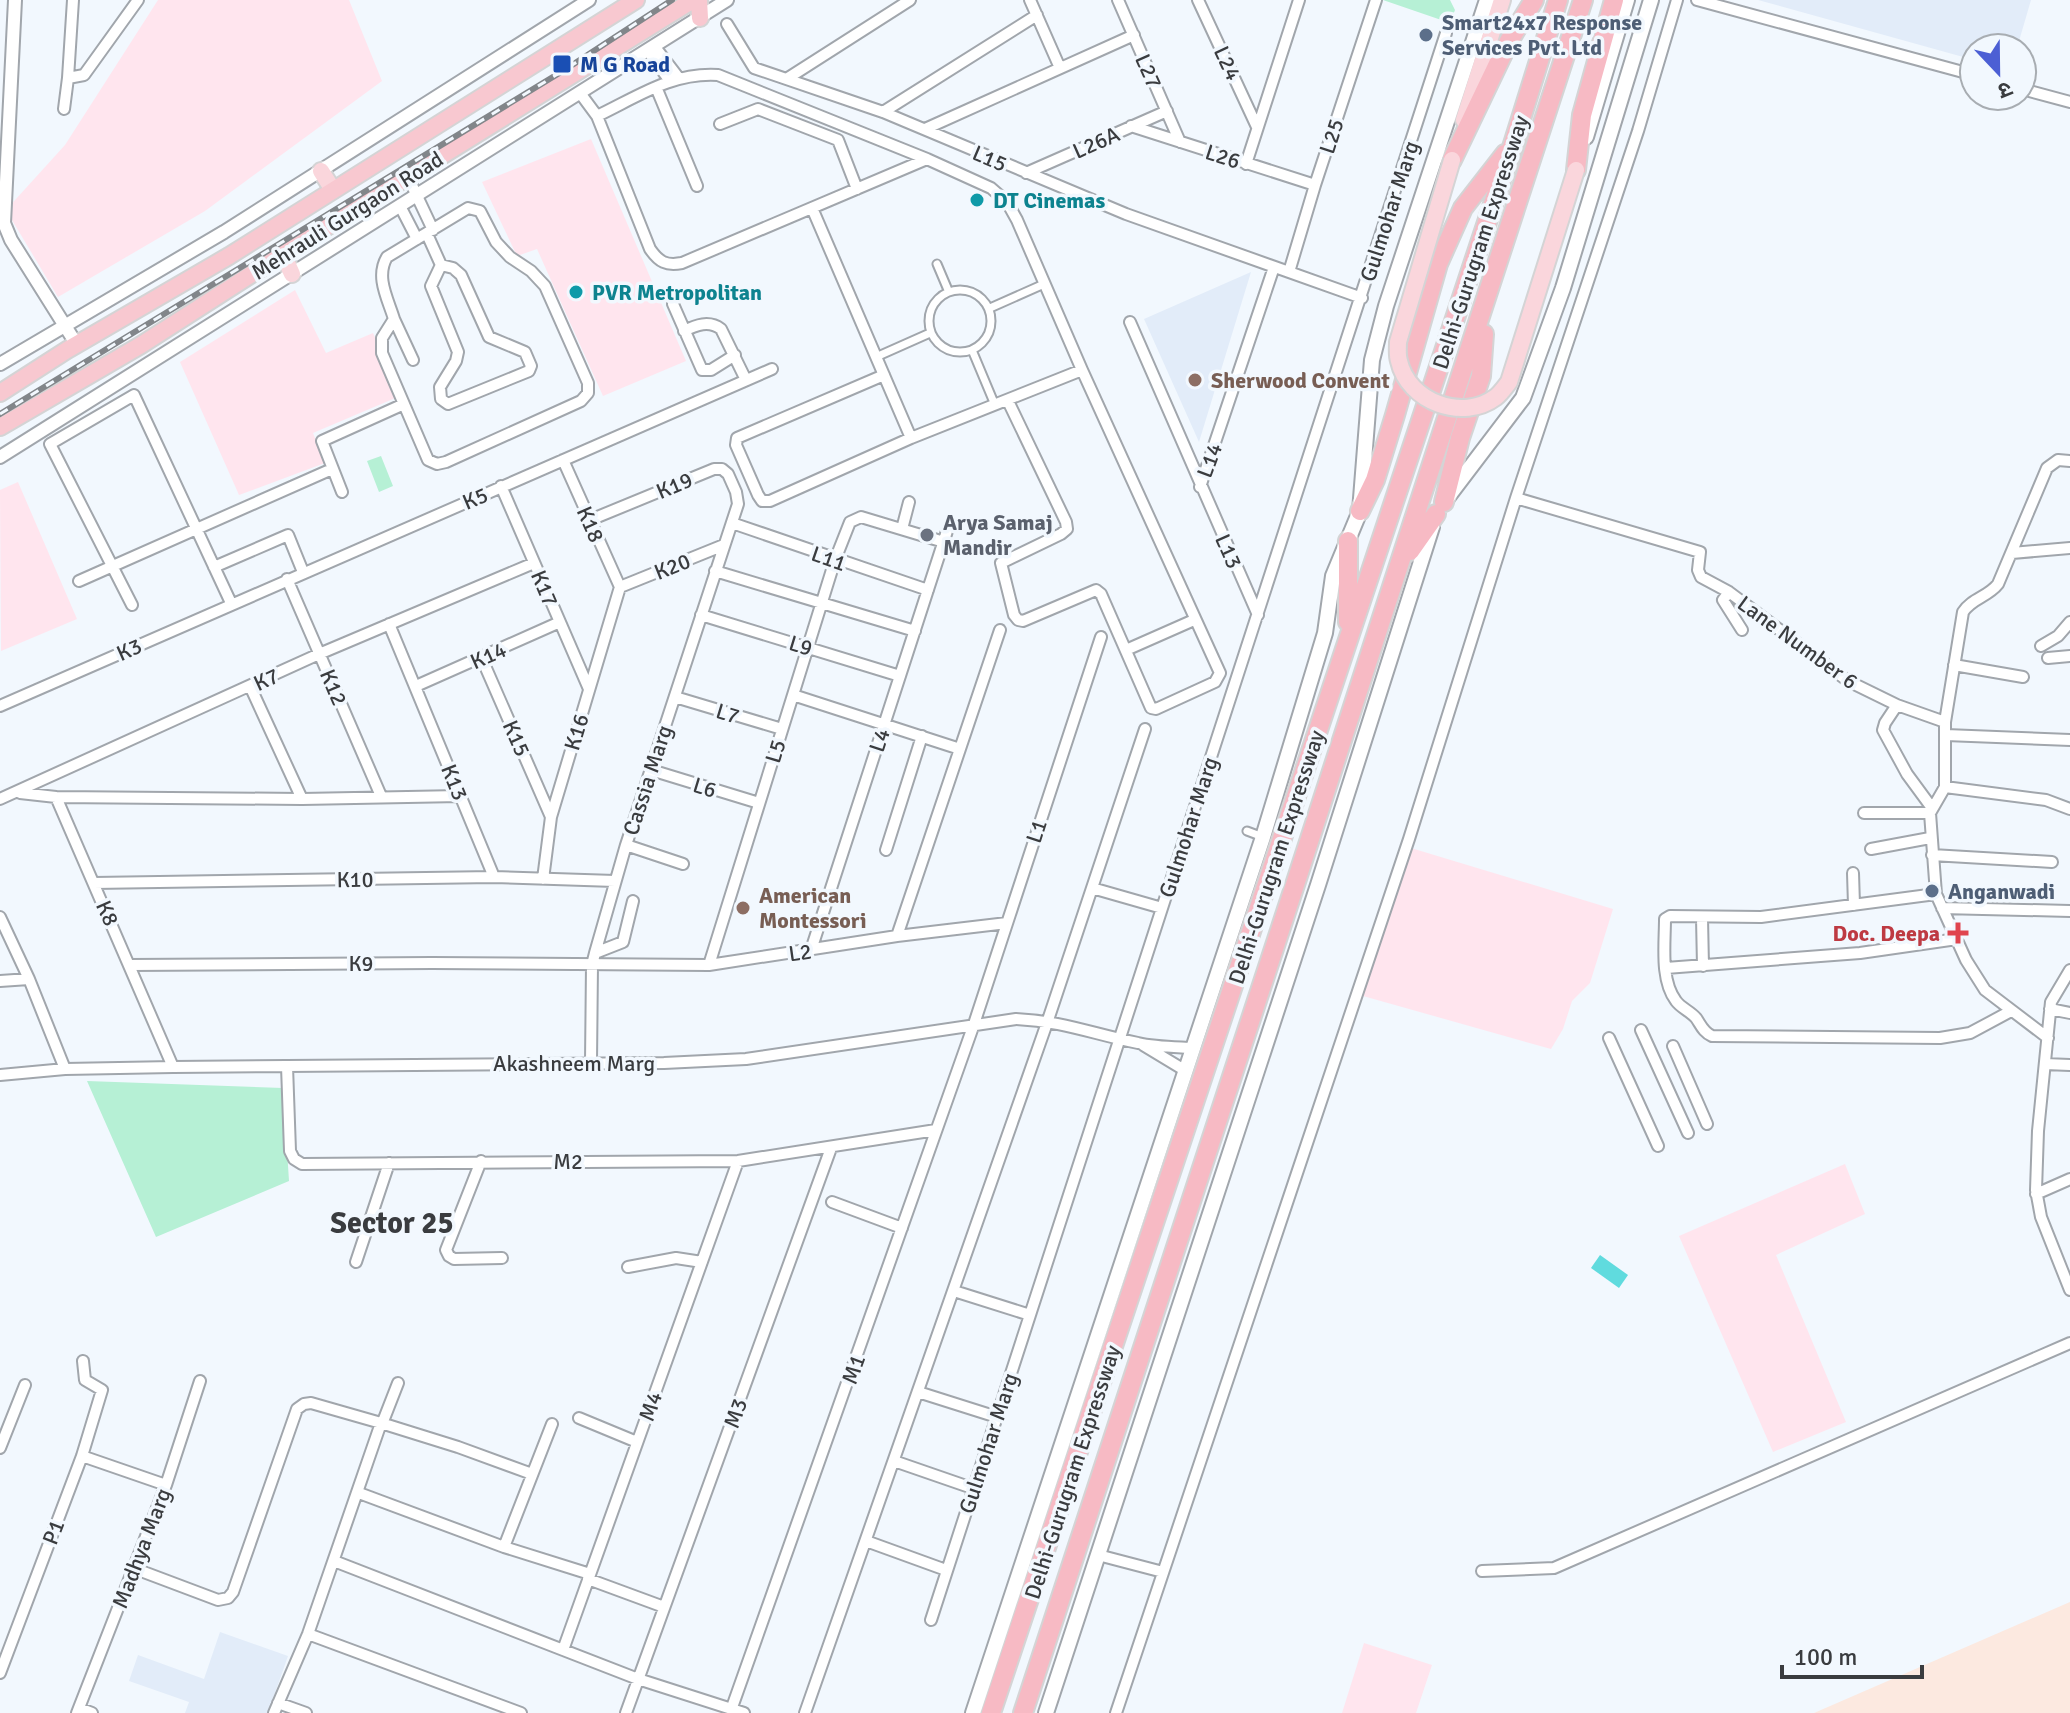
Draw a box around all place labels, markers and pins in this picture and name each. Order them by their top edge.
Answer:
place label: Smart24x7 Response Services Pvt. Ltd [1442,9,1642,61]
marker: Smart24x7 Response Services Pvt. Ltd [1417,26,1435,44]
place label: M G Road [580,51,670,78]
marker: M G Road [551,53,573,75]
place label: DT Cinemas [993,187,1105,214]
marker: DT Cinemas [968,191,986,209]
place label: PVR Metropolitan [592,279,762,306]
marker: PVR Metropolitan [567,283,585,301]
place label: Sherwood Convent [1211,367,1390,394]
marker: Sherwood Convent [1186,371,1204,389]
place label: Arya Samaj Mandir [943,509,1053,561]
marker: Arya Samaj Mandir [918,526,936,544]
place label: Anganwadi [1948,878,2055,905]
place label: American Montessori [759,882,867,934]
marker: Anganwadi [1923,882,1941,900]
marker: American Montessori [734,899,752,917]
place label: Doc. Deepa [1833,920,1940,947]
marker: Doc. Deepa [1947,922,1969,944]

